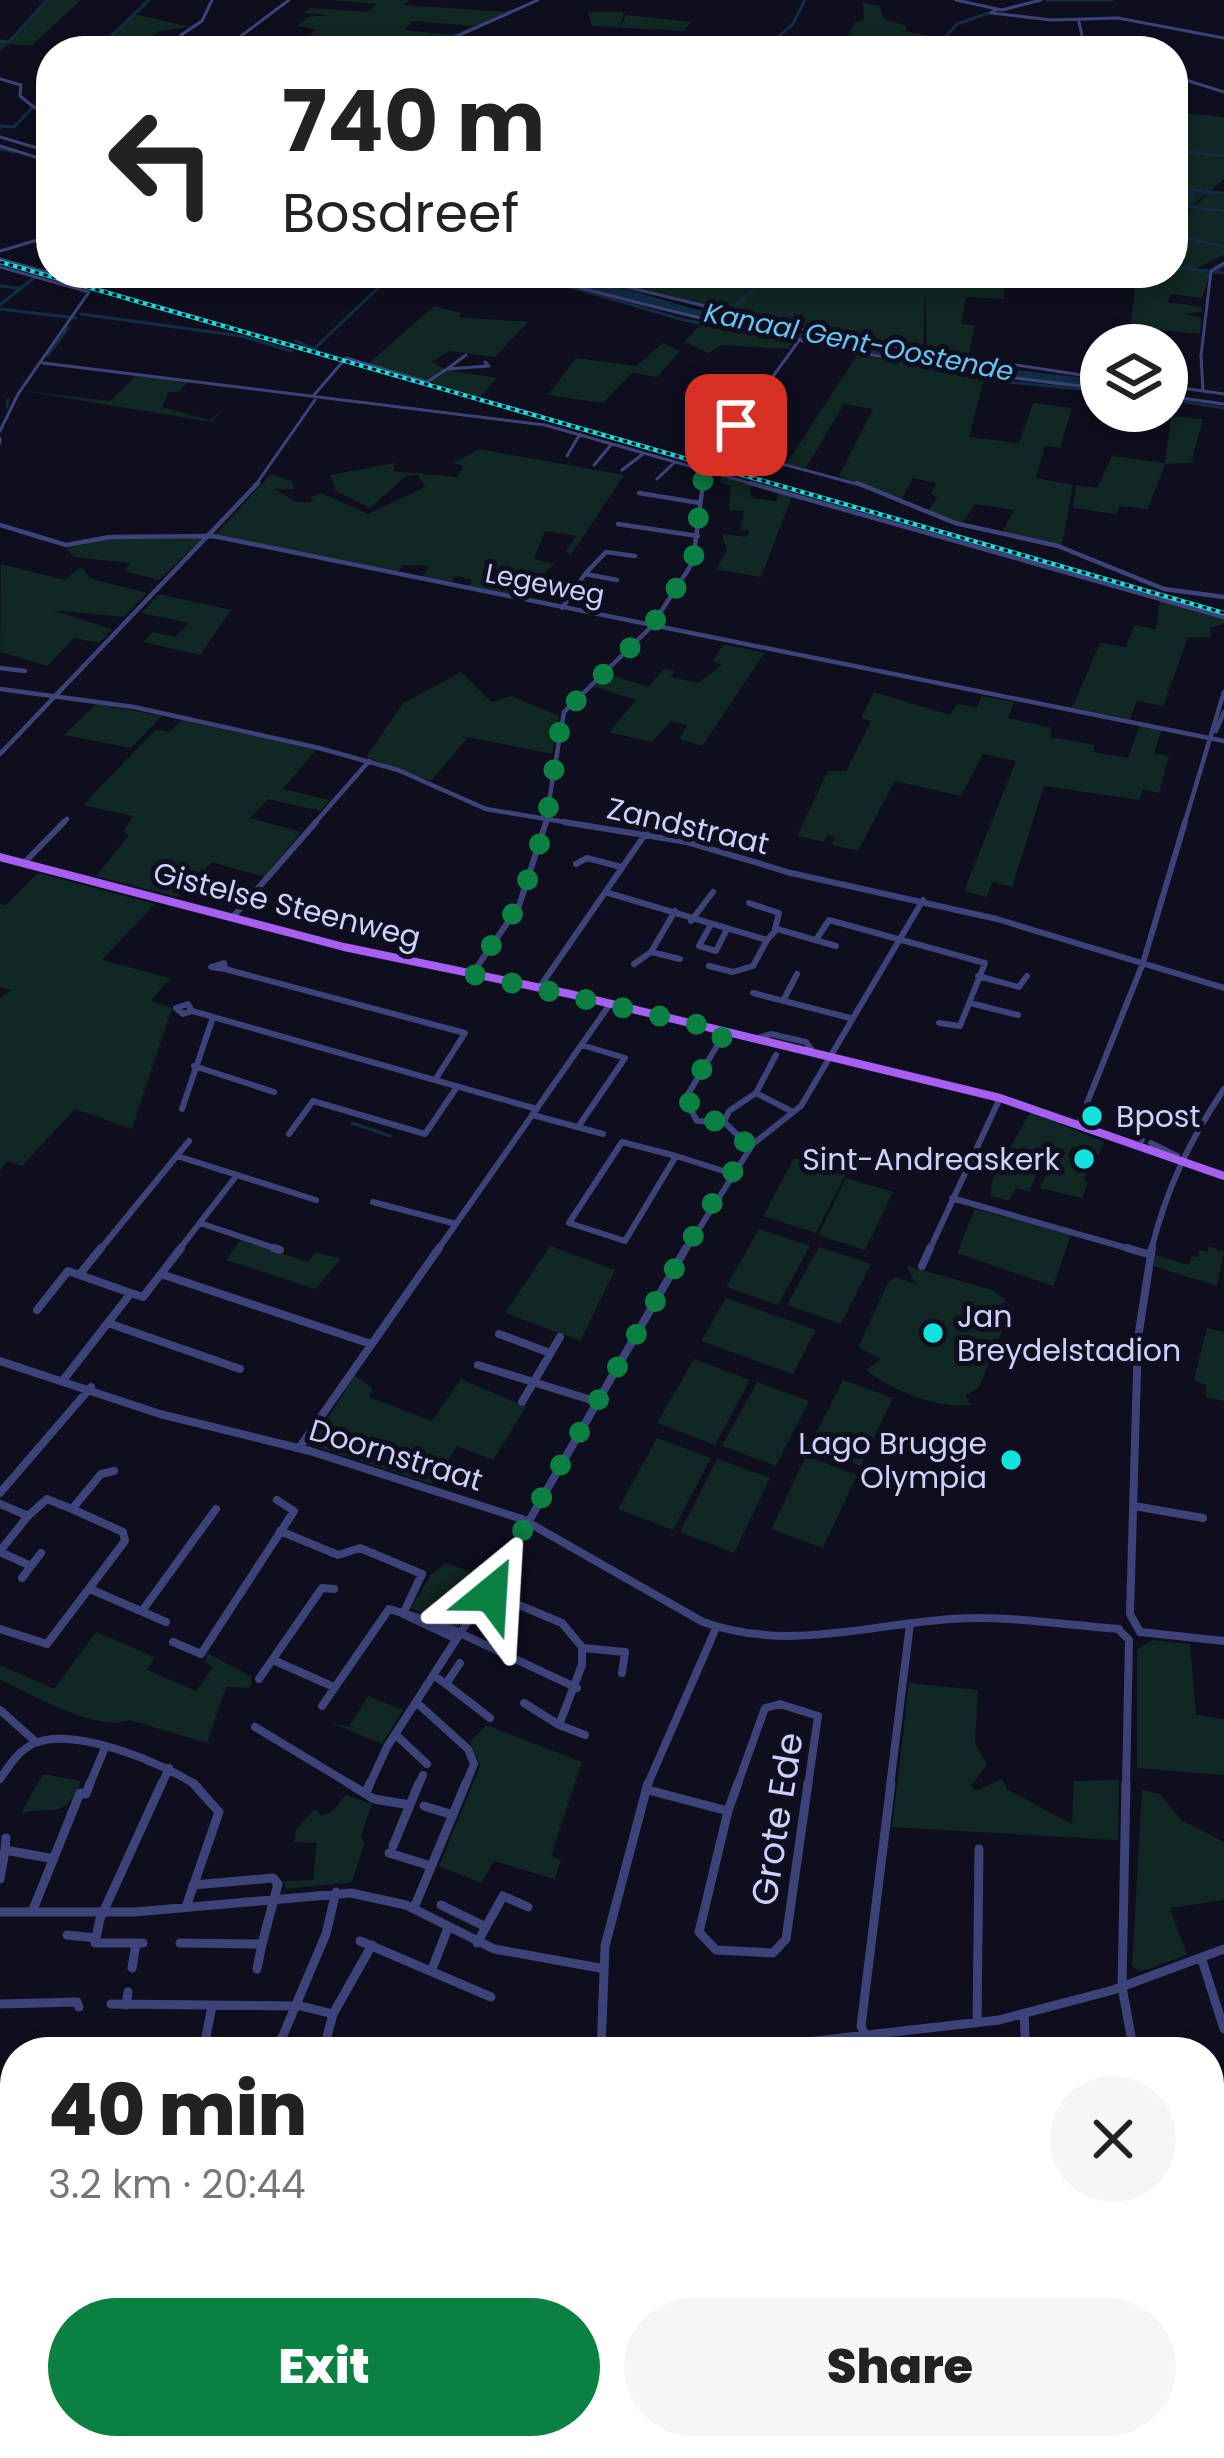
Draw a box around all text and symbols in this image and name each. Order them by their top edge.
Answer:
text: 740 m [282,63,545,180]
icon: left [84,84,240,240]
text: Bosdreef [282,175,519,251]
water label: Kanaal Gent-Oostende [701,294,1017,390]
map controls [1080,324,1188,432]
button: layers [1080,324,1188,432]
pin [685,374,787,476]
icon: arrive [703,392,769,458]
street label: Legeweg [482,554,608,614]
street label: Zandstraat [603,786,773,866]
street label: Gistelse Steenweg [149,851,425,959]
place label: Bpost [1116,1095,1200,1138]
marker: Bpost [1079,1103,1105,1129]
place label: Sint-Andreaskerk [802,1138,1061,1181]
marker: Sint-Andreaskerk [1071,1146,1097,1172]
place label: Jan Breydelstadion [957,1295,1181,1372]
marker: Jan Breydelstadion [920,1320,946,1346]
street label: Doornstraat [304,1408,488,1502]
place label: Lago Brugge Olympia [798,1422,987,1499]
marker: Lago Brugge Olympia [998,1447,1024,1473]
position arrow [428,1531,554,1657]
street label: Grote Ede [738,1729,816,1909]
text: 40 min [48,2059,307,2160]
button: close [1050,2076,1176,2202]
text: 3.2 km · 20:44 [48,2157,306,2212]
button: Exit [48,2298,600,2436]
button: Share [624,2298,1176,2436]

